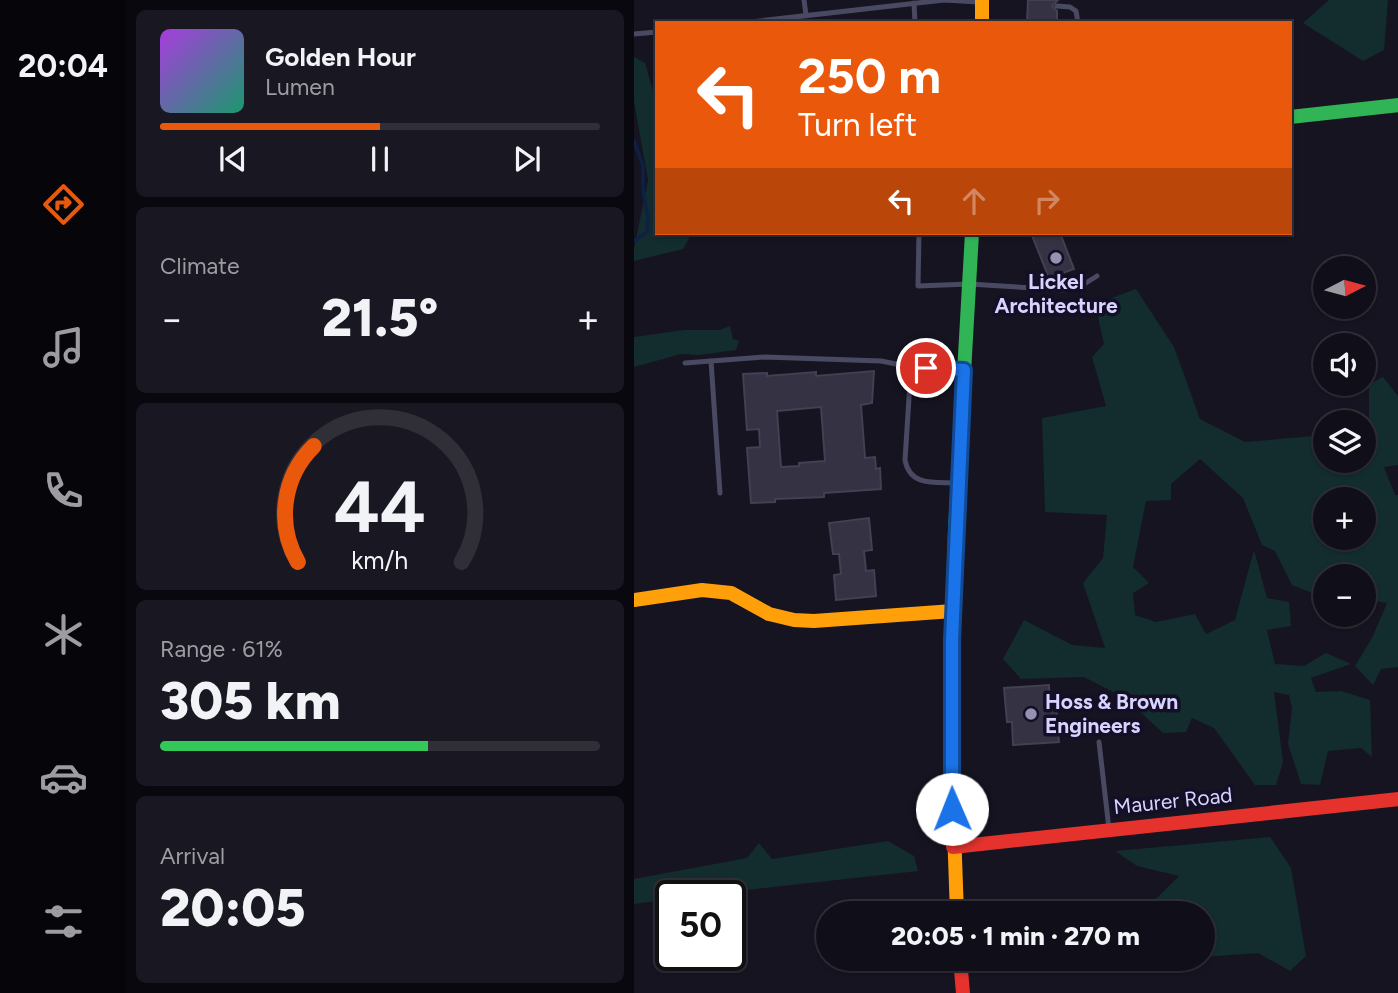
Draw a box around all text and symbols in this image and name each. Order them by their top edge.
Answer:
text: Golden Hour [265,41,416,73]
text: 250 m [798,46,941,105]
text: 20:04 [18,47,108,85]
icon: left [683,49,774,140]
text: Lumen [265,73,335,101]
text: Turn left [798,106,917,144]
icon: previous [214,140,252,178]
icon: pause [361,140,399,178]
icon: next [508,140,546,178]
icon: directions [39,180,88,229]
icon: left [882,182,920,220]
icon: ahead [955,182,993,220]
icon: right [1028,182,1066,220]
marker: Lickel Architecture [1048,250,1064,266]
text: Climate [160,252,239,280]
north arrow [1313,256,1376,318]
map controls [1313,256,1376,627]
place label: Lickel Architecture [994,269,1118,318]
text: 21.5° [322,287,438,349]
text: − [160,296,184,342]
text: + [576,296,600,342]
icon: music [39,323,88,372]
button: sound [1313,333,1376,396]
pin [896,338,956,398]
icon: arrive [907,349,945,387]
button: layers [1313,410,1376,473]
text: 44 [334,464,426,551]
icon: phone [39,466,88,515]
button: + [1313,487,1376,550]
text: km/h [351,545,409,575]
button: − [1313,564,1376,627]
icon: climate [39,610,88,659]
text: Range · 61% [160,635,283,663]
text: 305 km [160,670,341,732]
place label: Hoss & Brown Engineers [1045,689,1178,738]
marker: Hoss & Brown Engineers [1023,706,1039,722]
icon: car [39,753,88,802]
position arrow [915,772,989,846]
street label: Maurer Road [1112,782,1234,819]
text: Arrival [160,842,225,870]
text: 20:05 [160,877,306,939]
speed limit sign: 50 [655,880,746,971]
icon: filters [39,897,88,946]
text: 20:05 · 1 min · 270 m [891,920,1140,952]

